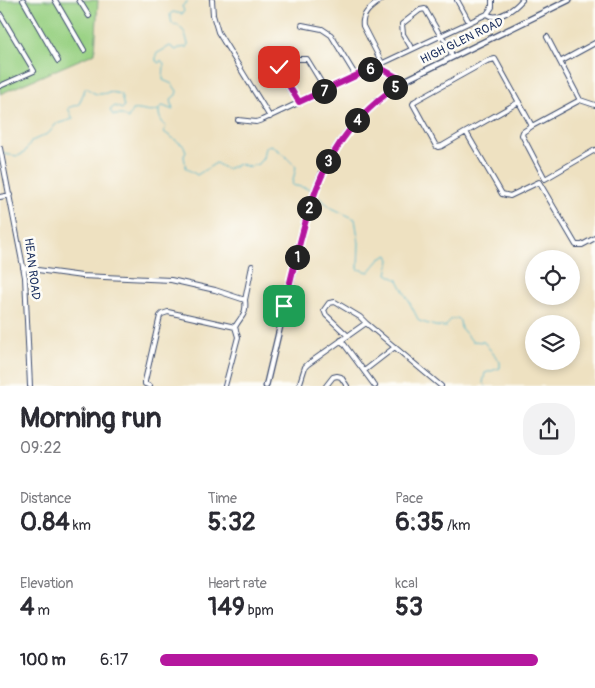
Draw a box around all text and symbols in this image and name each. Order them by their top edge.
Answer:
street label: HIGH GLEN ROAD [418,14,506,68]
pin [258,46,300,88]
icon: check [265,53,293,81]
pin: 6 [358,56,382,82]
text: 6 [366,61,375,78]
pin: 5 [382,74,408,100]
pin: 7 [312,78,336,104]
text: 5 [392,79,399,96]
text: 7 [321,83,328,100]
pin: 4 [344,108,370,132]
text: 4 [353,112,362,129]
pin: 3 [316,148,340,174]
text: 3 [325,153,332,170]
pin: 2 [296,196,322,220]
text: 2 [306,200,313,217]
street label: HEAN ROAD [21,237,43,301]
pin: 1 [284,244,310,270]
text: 1 [295,249,300,266]
map controls [525,250,580,370]
button: locate [525,250,580,305]
pin [263,285,305,327]
icon: arrive [270,292,298,320]
button: layers [525,315,580,370]
text: Morning run [20,401,162,436]
button: share [523,403,575,455]
text: 09:22 [20,438,61,458]
text: Distance [20,490,71,507]
text: Time [208,490,237,507]
text: Pace [395,490,423,507]
text: 0.84 [20,507,70,538]
text: 5:32 [208,507,256,538]
text: 6:35 [395,507,444,538]
text: km [70,517,91,534]
text: /km [444,517,470,534]
text: Elevation [20,575,73,592]
text: Heart rate [208,575,267,592]
text: kcal [395,575,418,592]
text: 4 [20,592,35,623]
text: 149 [208,592,245,623]
text: 53 [395,592,423,623]
text: m [35,602,50,619]
text: bpm [245,602,274,619]
text: 100 m [20,650,66,670]
text: 6:17 [100,650,128,670]

